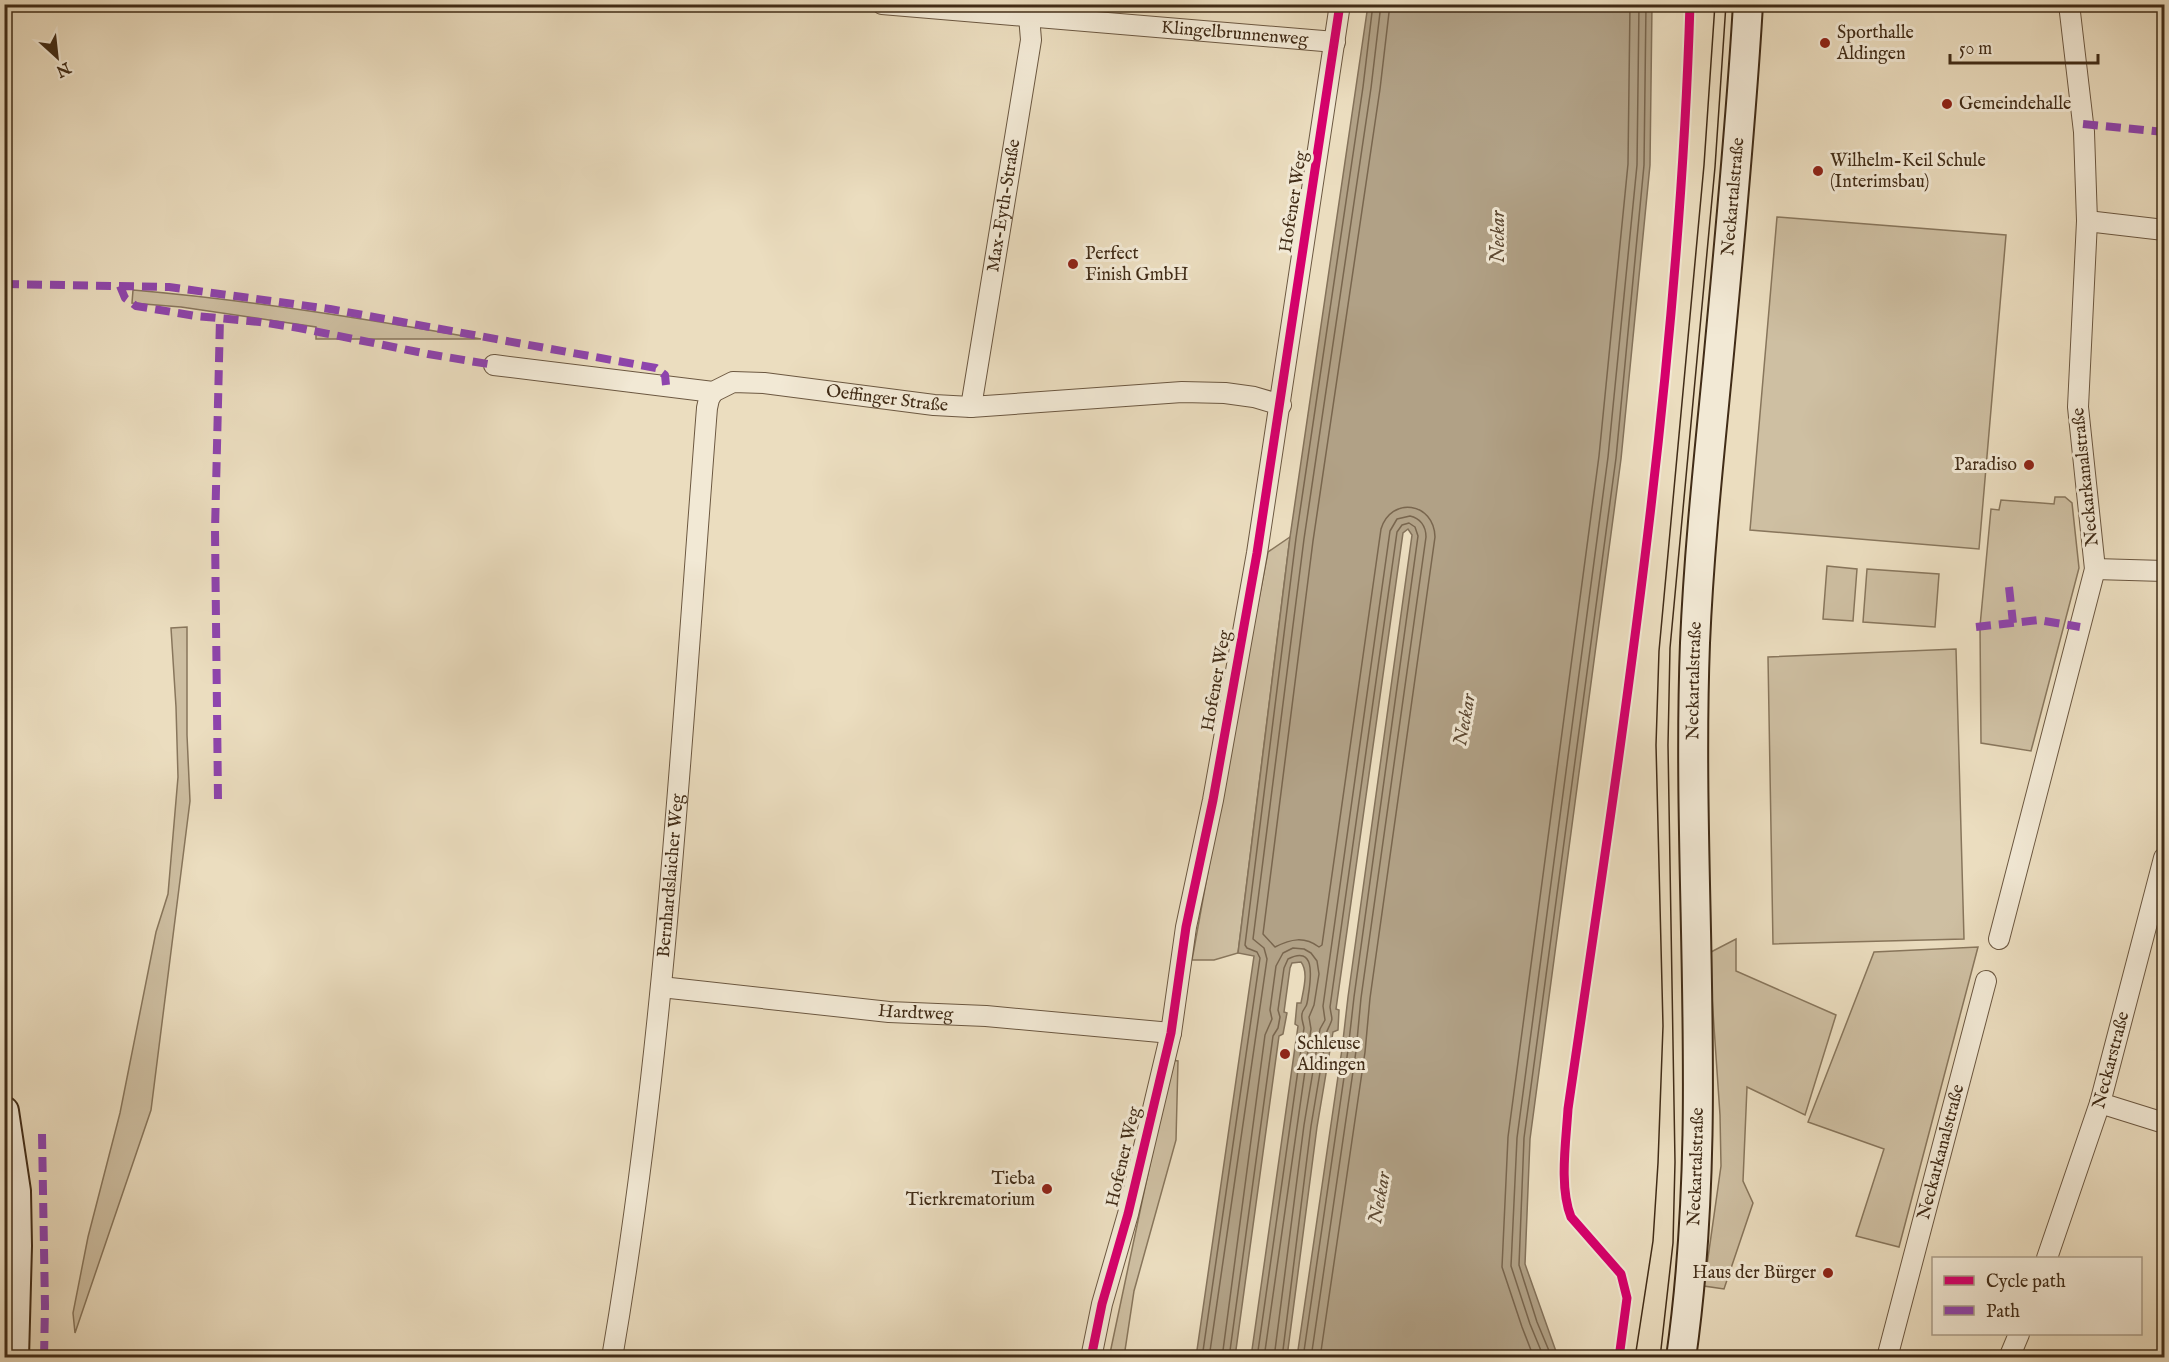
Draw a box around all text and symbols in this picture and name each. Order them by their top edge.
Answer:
street label: Klingelbrunnenweg [1160,16,1309,51]
place label: Sporthalle Aldingen [1836,22,1914,66]
north arrow [27,27,87,87]
scale bar [1950,27,2098,65]
marker: Sporthalle Aldingen [1818,36,1832,50]
text: 50 m [1959,38,1992,61]
text: N [52,56,75,81]
place label: Gemeindehalle [1959,93,2071,116]
marker: Gemeindehalle [1940,97,1954,111]
street label: Max-Eyth-Straße [982,137,1026,274]
street label: Neckartalstraße [1717,137,1750,257]
street label: Hofener Weg [1275,149,1313,254]
place label: Wilhelm-Keil Schule (Interimsbau) [1830,150,1986,194]
marker: Wilhelm-Keil Schule (Interimsbau) [1811,164,1825,178]
water label: Neckar [1486,210,1511,263]
place label: Perfect Finish GmbH [1085,243,1188,287]
marker: Perfect Finish GmbH [1066,257,1080,271]
street label: Oeffinger Straße [825,380,949,417]
street label: Neckarkanalstraße [2067,407,2105,547]
place label: Paradiso [1954,454,2017,477]
marker: Paradiso [2022,458,2036,472]
street label: Neckartalstraße [1682,621,1708,740]
street label: Hofener Weg [1197,628,1237,733]
water label: Neckar [1448,691,1482,748]
street label: Bernhardslaicher Weg [652,793,689,959]
street label: Hardtweg [877,999,954,1026]
street label: Neckarstraße [2087,1009,2135,1111]
place label: Schleuse Aldingen [1296,1033,1366,1077]
marker: Schleuse Aldingen [1278,1047,1292,1061]
street label: Neckarkanalstraße [1912,1082,1970,1222]
street label: Hofener Weg [1101,1104,1147,1209]
street label: Neckartalstraße [1683,1107,1709,1227]
place label: Tieba Tierkrematorium [906,1168,1035,1212]
water label: Neckar [1363,1169,1397,1226]
marker: Tieba Tierkrematorium [1040,1182,1054,1196]
legend [1932,1257,2142,1335]
place label: Haus der Bürger [1692,1262,1816,1285]
marker: Haus der Bürger [1821,1266,1835,1280]
text: Cycle path [1986,1271,2066,1294]
text: Path [1986,1301,2020,1324]

